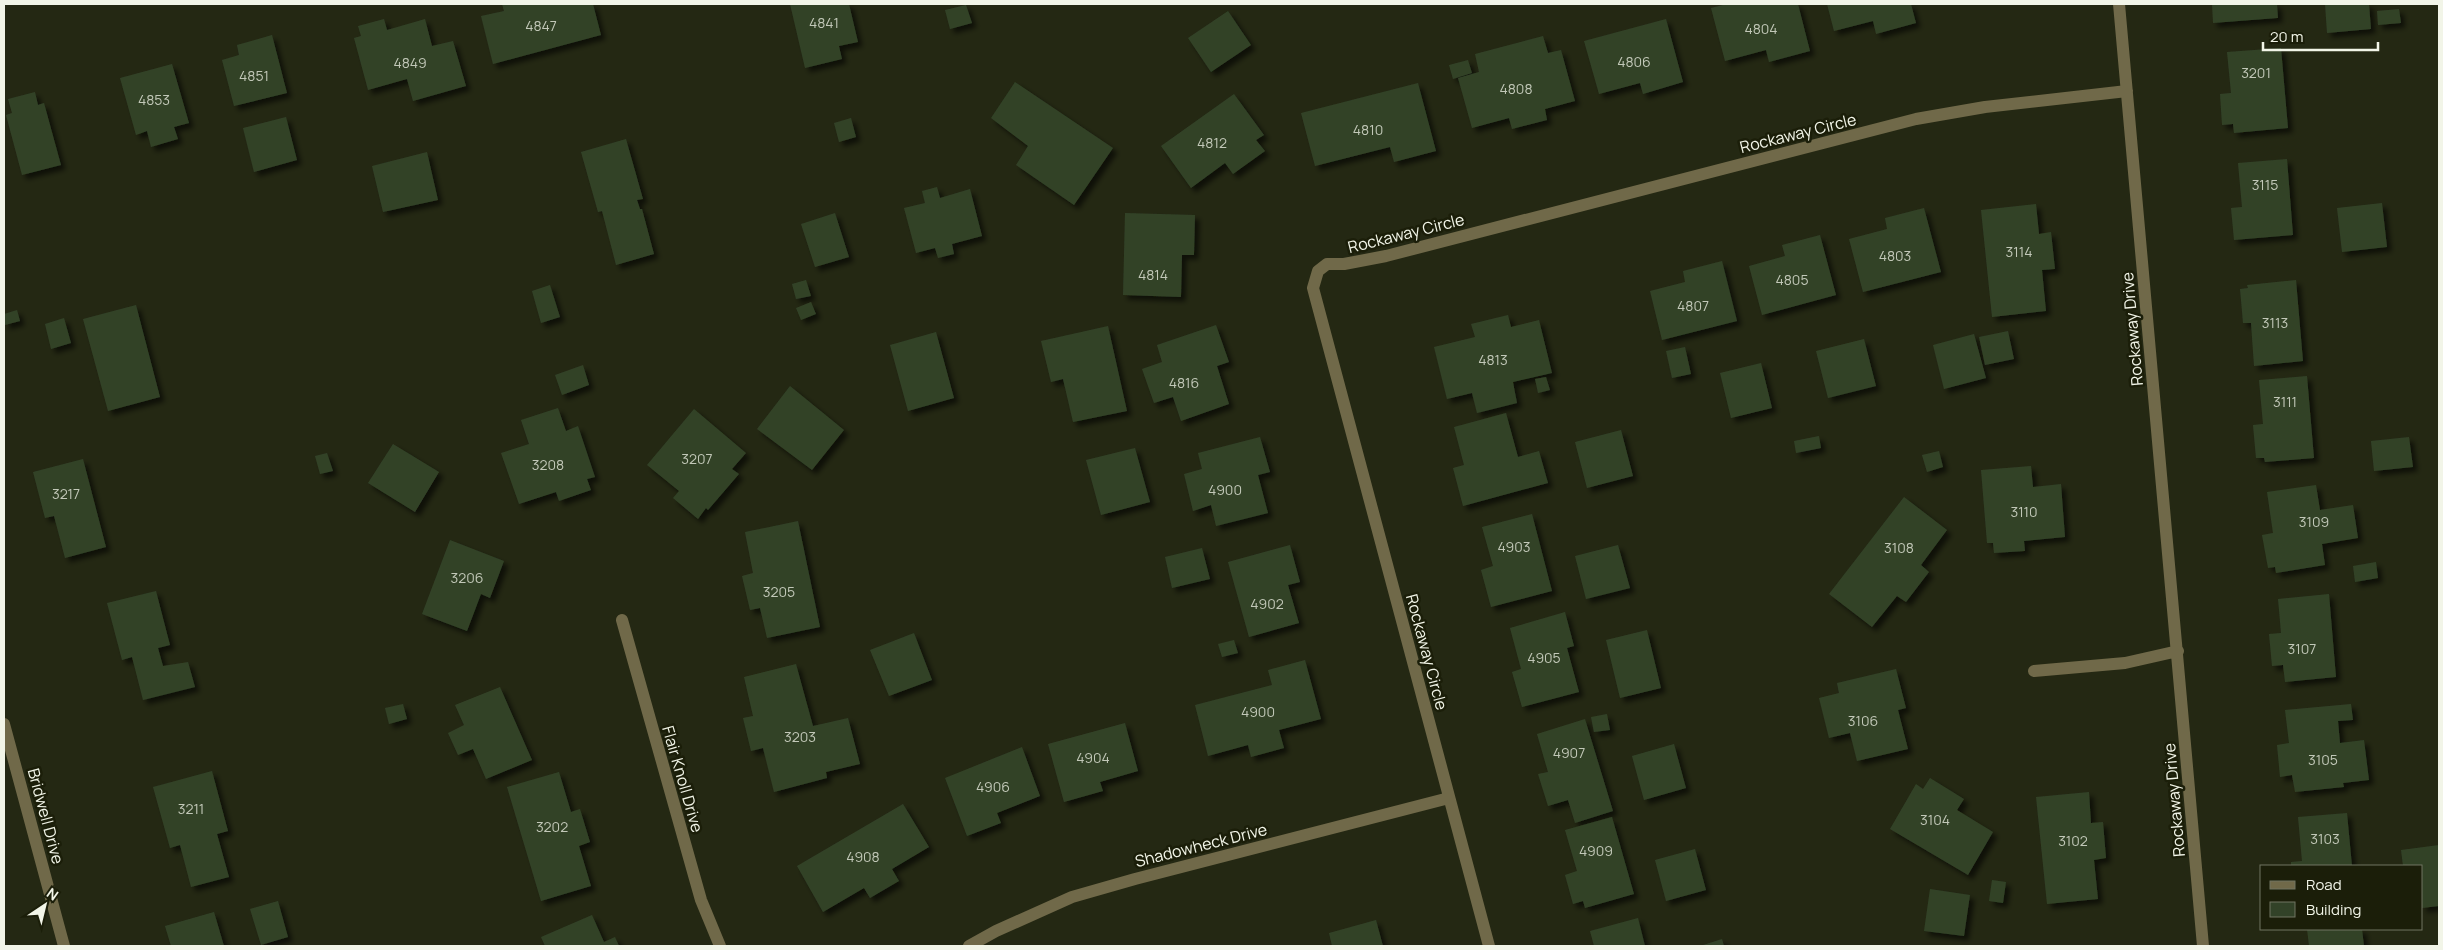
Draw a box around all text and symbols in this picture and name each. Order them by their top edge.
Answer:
house number: 4841 [809,13,839,32]
house number: 4847 [525,16,557,35]
house number: 4804 [1744,19,1778,38]
scale bar [2263,20,2378,52]
text: 20 m [2270,26,2303,47]
house number: 4806 [1617,52,1651,71]
house number: 4849 [393,53,427,72]
house number: 3201 [2241,63,2271,82]
house number: 4851 [239,66,269,85]
house number: 4808 [1499,79,1533,98]
house number: 4853 [138,90,170,109]
street label: Rockaway Circle [1737,108,1859,158]
house number: 4810 [1353,120,1383,139]
house number: 4812 [1197,133,1227,152]
house number: 3115 [2252,175,2278,194]
street label: Rockaway Circle [1345,208,1467,258]
house number: 3114 [2006,242,2032,261]
house number: 4803 [1879,246,1911,265]
house number: 4814 [1138,265,1168,284]
house number: 4805 [1775,270,1809,289]
street label: Rockaway Drive [2116,271,2148,387]
house number: 4807 [1677,296,1709,315]
house number: 3113 [2262,313,2288,332]
house number: 4813 [1478,350,1508,369]
house number: 4816 [1169,373,1199,392]
house number: 3111 [2273,392,2297,411]
house number: 3207 [681,449,713,468]
house number: 3208 [532,455,564,474]
house number: 4900 [1208,480,1242,499]
house number: 3217 [52,484,80,503]
house number: 3110 [2010,502,2038,521]
house number: 3109 [2299,512,2329,531]
house number: 4903 [1497,537,1531,556]
house number: 3108 [1884,538,1914,557]
house number: 3206 [451,568,483,587]
house number: 3205 [763,582,795,601]
street label: Rockaway Circle [1401,592,1453,712]
house number: 4902 [1250,594,1284,613]
house number: 3107 [2288,639,2316,658]
house number: 4905 [1527,648,1561,667]
house number: 4900 [1241,702,1275,721]
house number: 3106 [1848,711,1878,730]
street label: Flair Knoll Drive [657,723,709,835]
house number: 3203 [784,727,816,746]
street label: Rockaway Drive [2158,742,2190,858]
house number: 4907 [1553,743,1585,762]
house number: 4904 [1076,748,1110,767]
house number: 3105 [2308,750,2338,769]
street label: Bridwell Drive [23,766,69,866]
house number: 4906 [976,777,1010,796]
house number: 3211 [178,799,204,818]
house number: 3104 [1920,810,1950,829]
house number: 3202 [536,817,568,836]
street label: Shadowheck Drive [1133,818,1269,872]
house number: 3103 [2310,829,2340,848]
house number: 3102 [2058,831,2088,850]
house number: 4909 [1579,841,1613,860]
house number: 4908 [846,847,880,866]
legend [2260,865,2423,930]
text: Road [2306,874,2342,895]
north arrow [20,880,70,930]
text: N [43,883,62,905]
text: Building [2306,899,2361,920]

